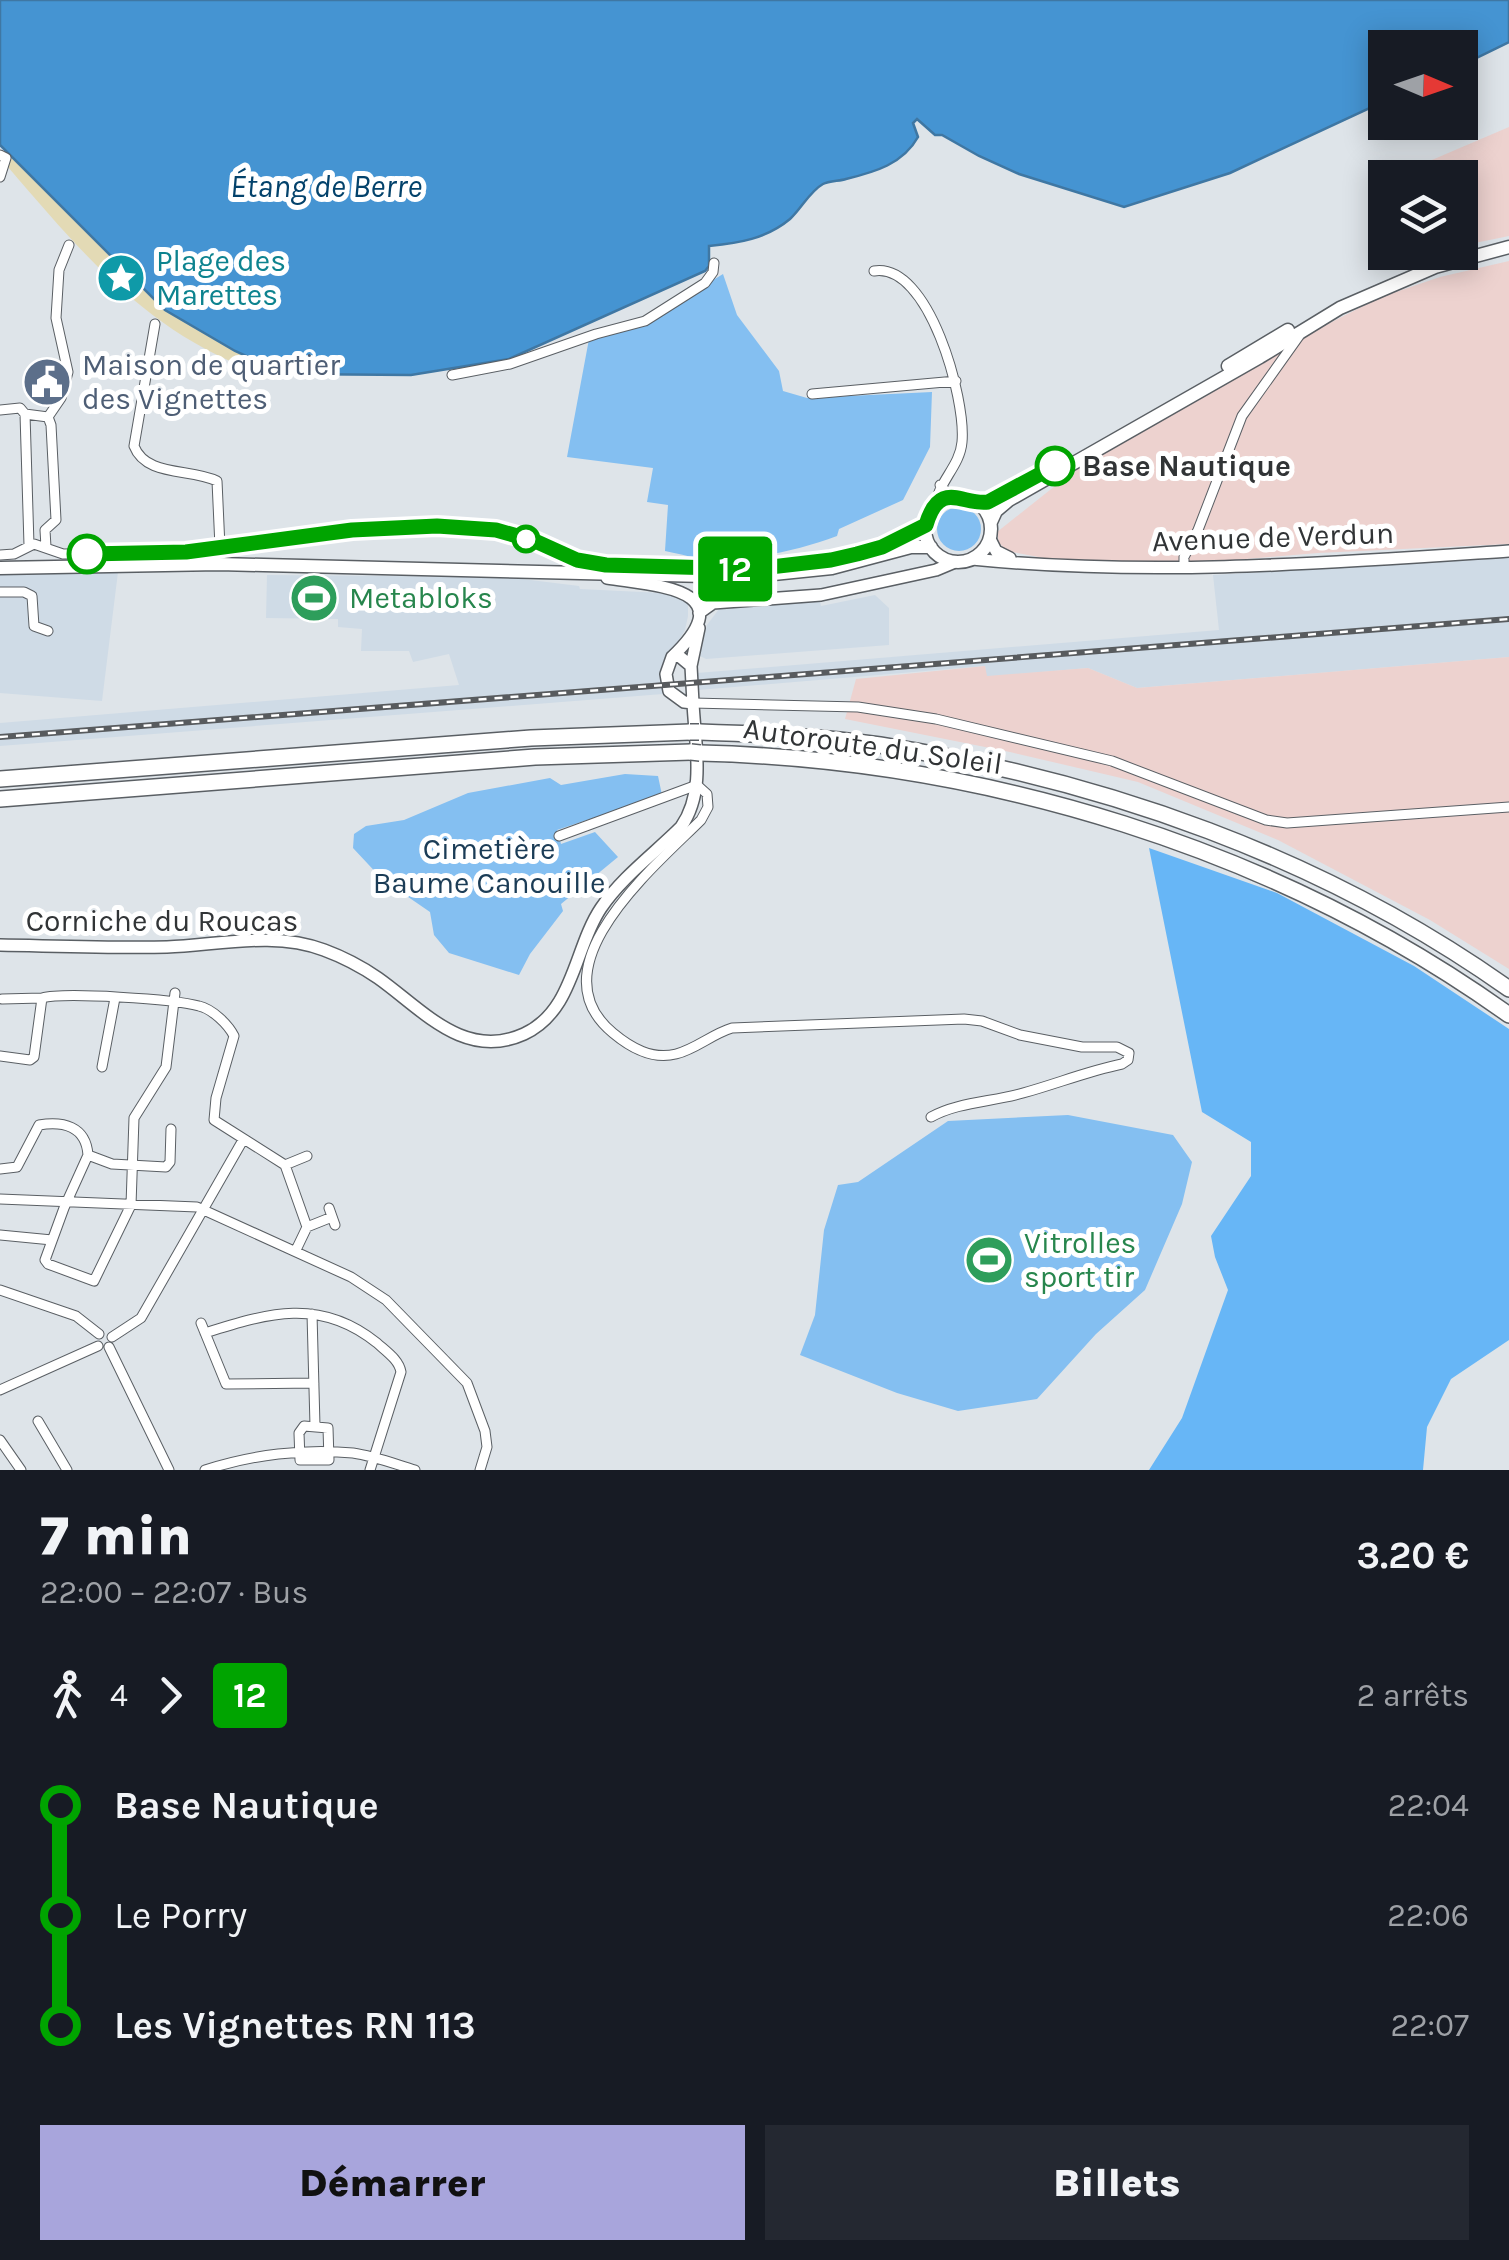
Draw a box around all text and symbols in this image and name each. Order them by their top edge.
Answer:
north arrow [1368,30,1478,140]
map controls [1368,30,1478,270]
button: layers [1368,160,1478,270]
water label: Étang de Berre [230,167,422,205]
place label: Plage des Marettes [156,243,286,313]
place icon: Plage des Marettes [95,252,147,304]
place label: Maison de quartier des Vignettes [82,347,340,417]
public building icon: Maison de quartier des Vignettes [21,356,73,408]
marker: Base Nautique [1036,447,1074,485]
place label: Base Nautique [1082,448,1291,484]
street label: Avenue de Verdun [1151,515,1395,559]
unlabelled marker [513,526,539,552]
unlabelled marker [68,535,106,573]
line badge: 12 [690,536,780,602]
text: 12 [718,549,752,590]
sports icon: Metabloks [288,572,340,624]
place label: Metabloks [349,580,493,616]
street label: Autoroute du Soleil [741,710,1005,782]
park label: Cimetière Baume Canouille [373,831,605,901]
street label: Corniche du Roucas [26,903,298,939]
place label: Vitrolles sport tir [1024,1225,1136,1295]
sports icon: Vitrolles sport tir [963,1234,1015,1286]
text: 7 min [40,1504,192,1568]
text: 3.20 € [1356,1533,1469,1578]
text: 22:00 – 22:07 · Bus [40,1574,308,1611]
icon: walk [40,1668,95,1723]
icon: forward [143,1668,198,1723]
text: 12 [233,1675,267,1716]
text: 4 [110,1677,128,1714]
text: 2 arrêts [1357,1677,1469,1714]
text: Base Nautique [114,1783,379,1828]
text: 22:04 [1388,1787,1469,1824]
text: Le Porry [114,1893,247,1938]
text: 22:06 [1387,1897,1469,1934]
text: Les Vignettes RN 113 [114,2003,476,2048]
text: 22:07 [1391,2007,1469,2044]
button: Démarrer [40,2125,745,2240]
button: Billets [765,2125,1469,2240]

